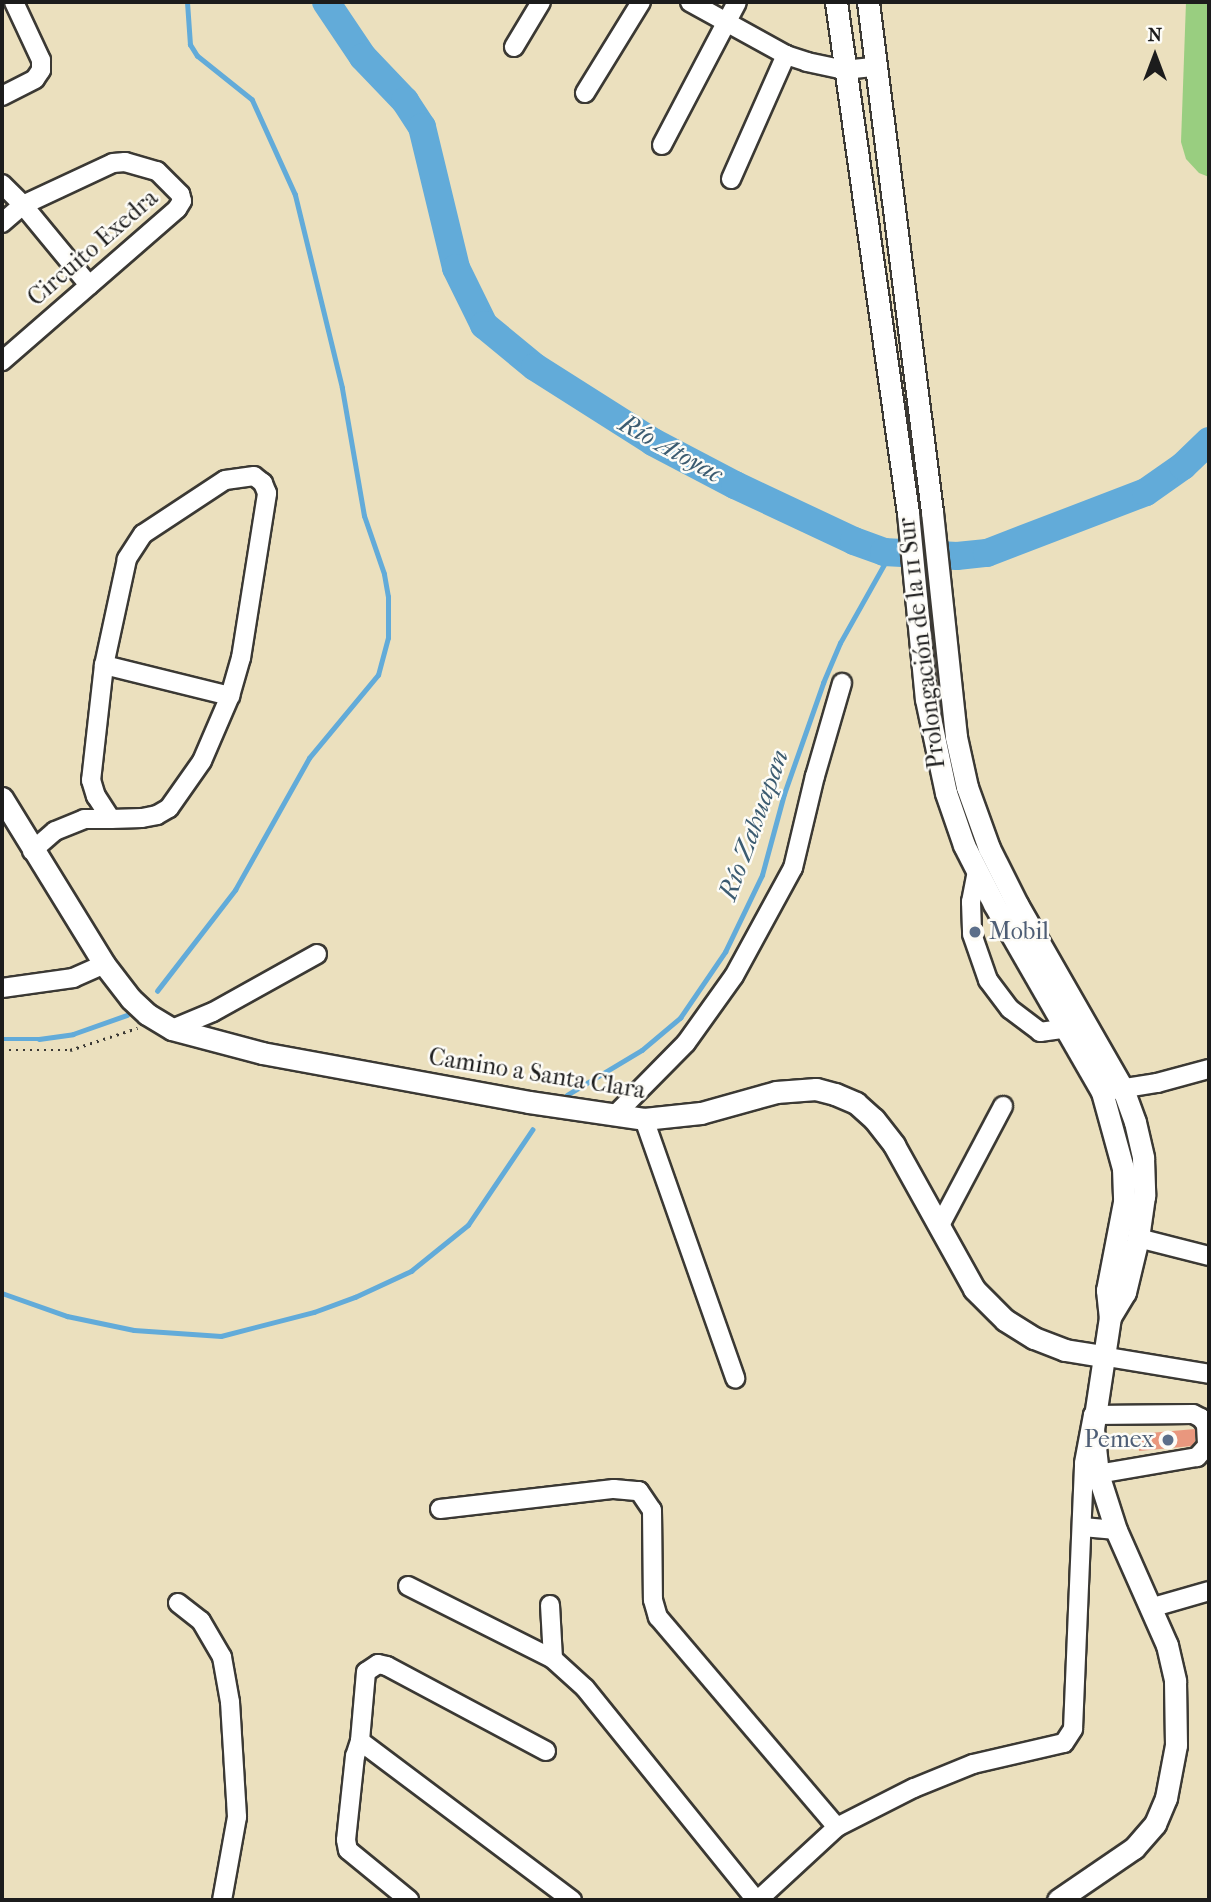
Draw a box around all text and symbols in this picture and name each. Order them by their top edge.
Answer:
north arrow [1120,21,1190,91]
text: N [1148,24,1162,46]
street label: Circuito Exedra [22,184,164,312]
water label: Río Atoyac [614,408,728,490]
street label: Prolongación de la 11 Sur [892,516,952,770]
water label: Río Zahuapan [712,746,796,904]
place label: Mobil [989,918,1049,946]
marker: Mobil [967,924,983,940]
street label: Camino a Santa Clara [427,1043,647,1105]
place label: Pemex [1084,1426,1154,1454]
marker: Pemex [1160,1432,1176,1448]

